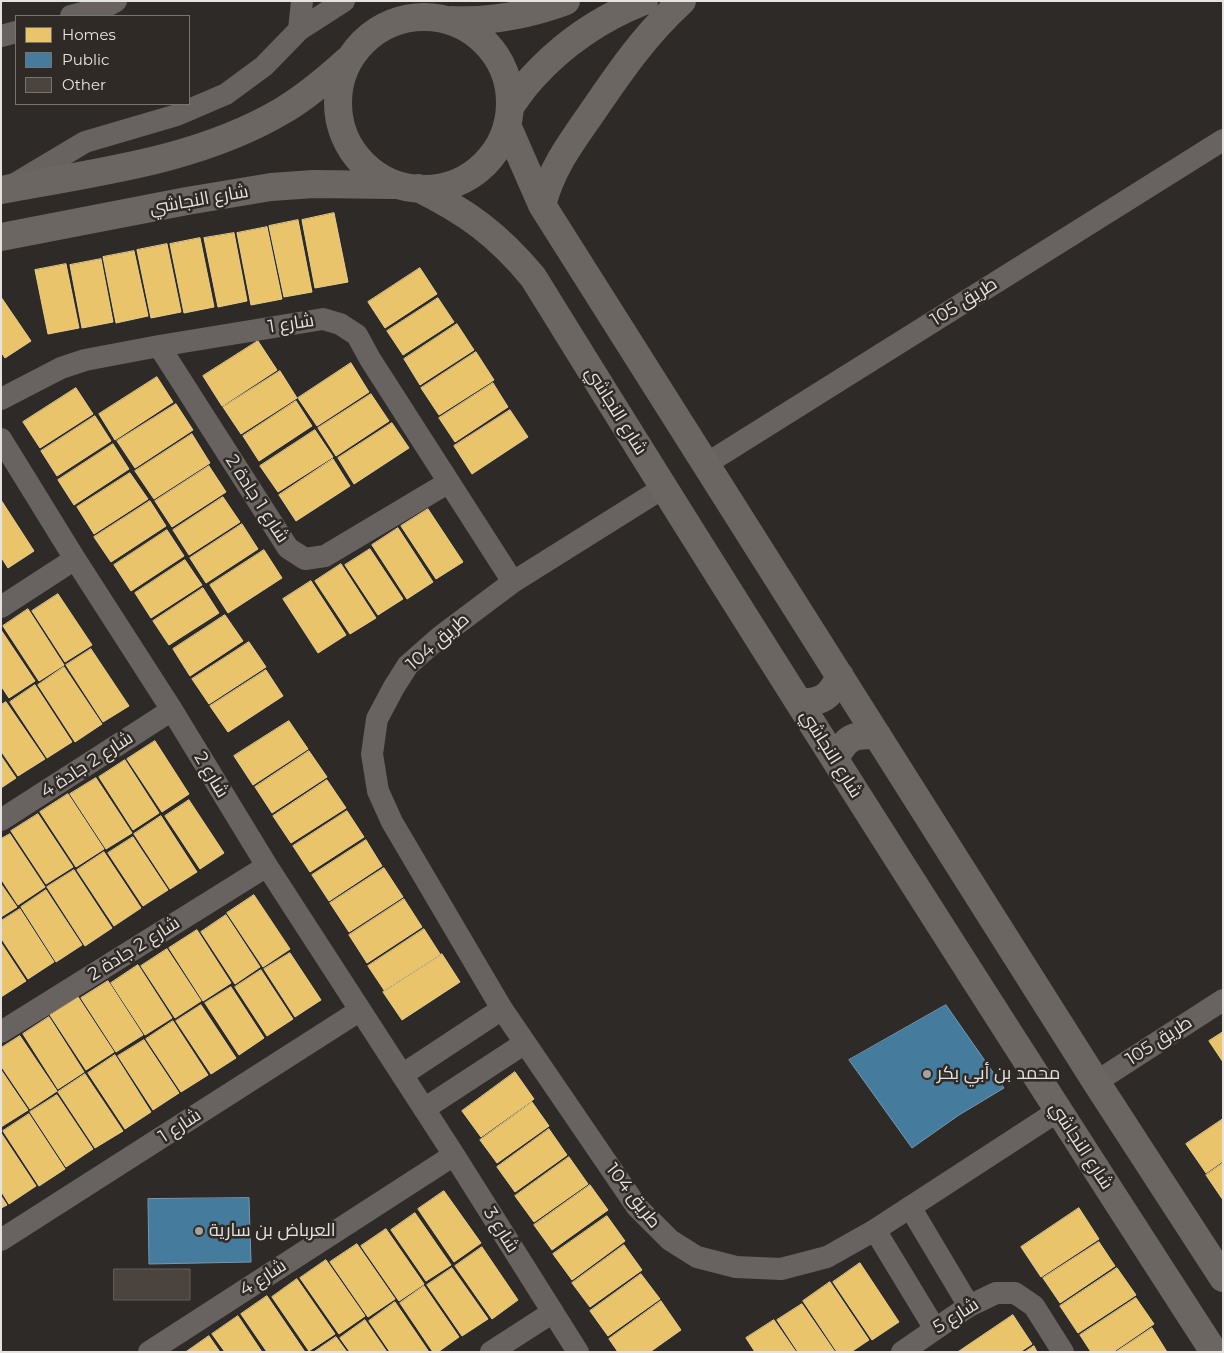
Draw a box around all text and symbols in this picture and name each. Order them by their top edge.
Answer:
legend [15,15,190,105]
text: Homes [62,25,116,44]
text: Public [62,50,110,69]
text: Other [62,75,106,94]
street label: شارع النجاشي [148,181,250,219]
street label: طريق 105 [927,273,1001,331]
street label: شارع 1 [267,310,315,338]
street label: شارع النجاشي [580,363,652,459]
street label: شارع 1 جادة 2 [221,451,293,547]
street label: طريق 104 [402,609,474,675]
street label: شارع النجاشي [795,706,867,802]
street label: شارع 2 جادة 4 [37,727,137,803]
street label: شارع 2 [189,748,233,802]
street label: شارع 2 جادة 2 [84,912,184,986]
street label: طريق 105 [1122,1012,1196,1070]
place label: محمد بن أبي بكر [937,1063,1060,1085]
marker: محمد بن أبي بكر [921,1068,933,1080]
street label: شارع النجاشي [1045,1098,1117,1194]
street label: شارع 1 [155,1104,205,1148]
street label: طريق 104 [601,1159,665,1233]
street label: شارع 3 [479,1203,523,1257]
place label: العرباض بن سارية [209,1220,336,1242]
marker: العرباض بن سارية [193,1225,205,1237]
street label: شارع 4 [236,1255,290,1301]
street label: شارع 5 [929,1294,983,1338]

